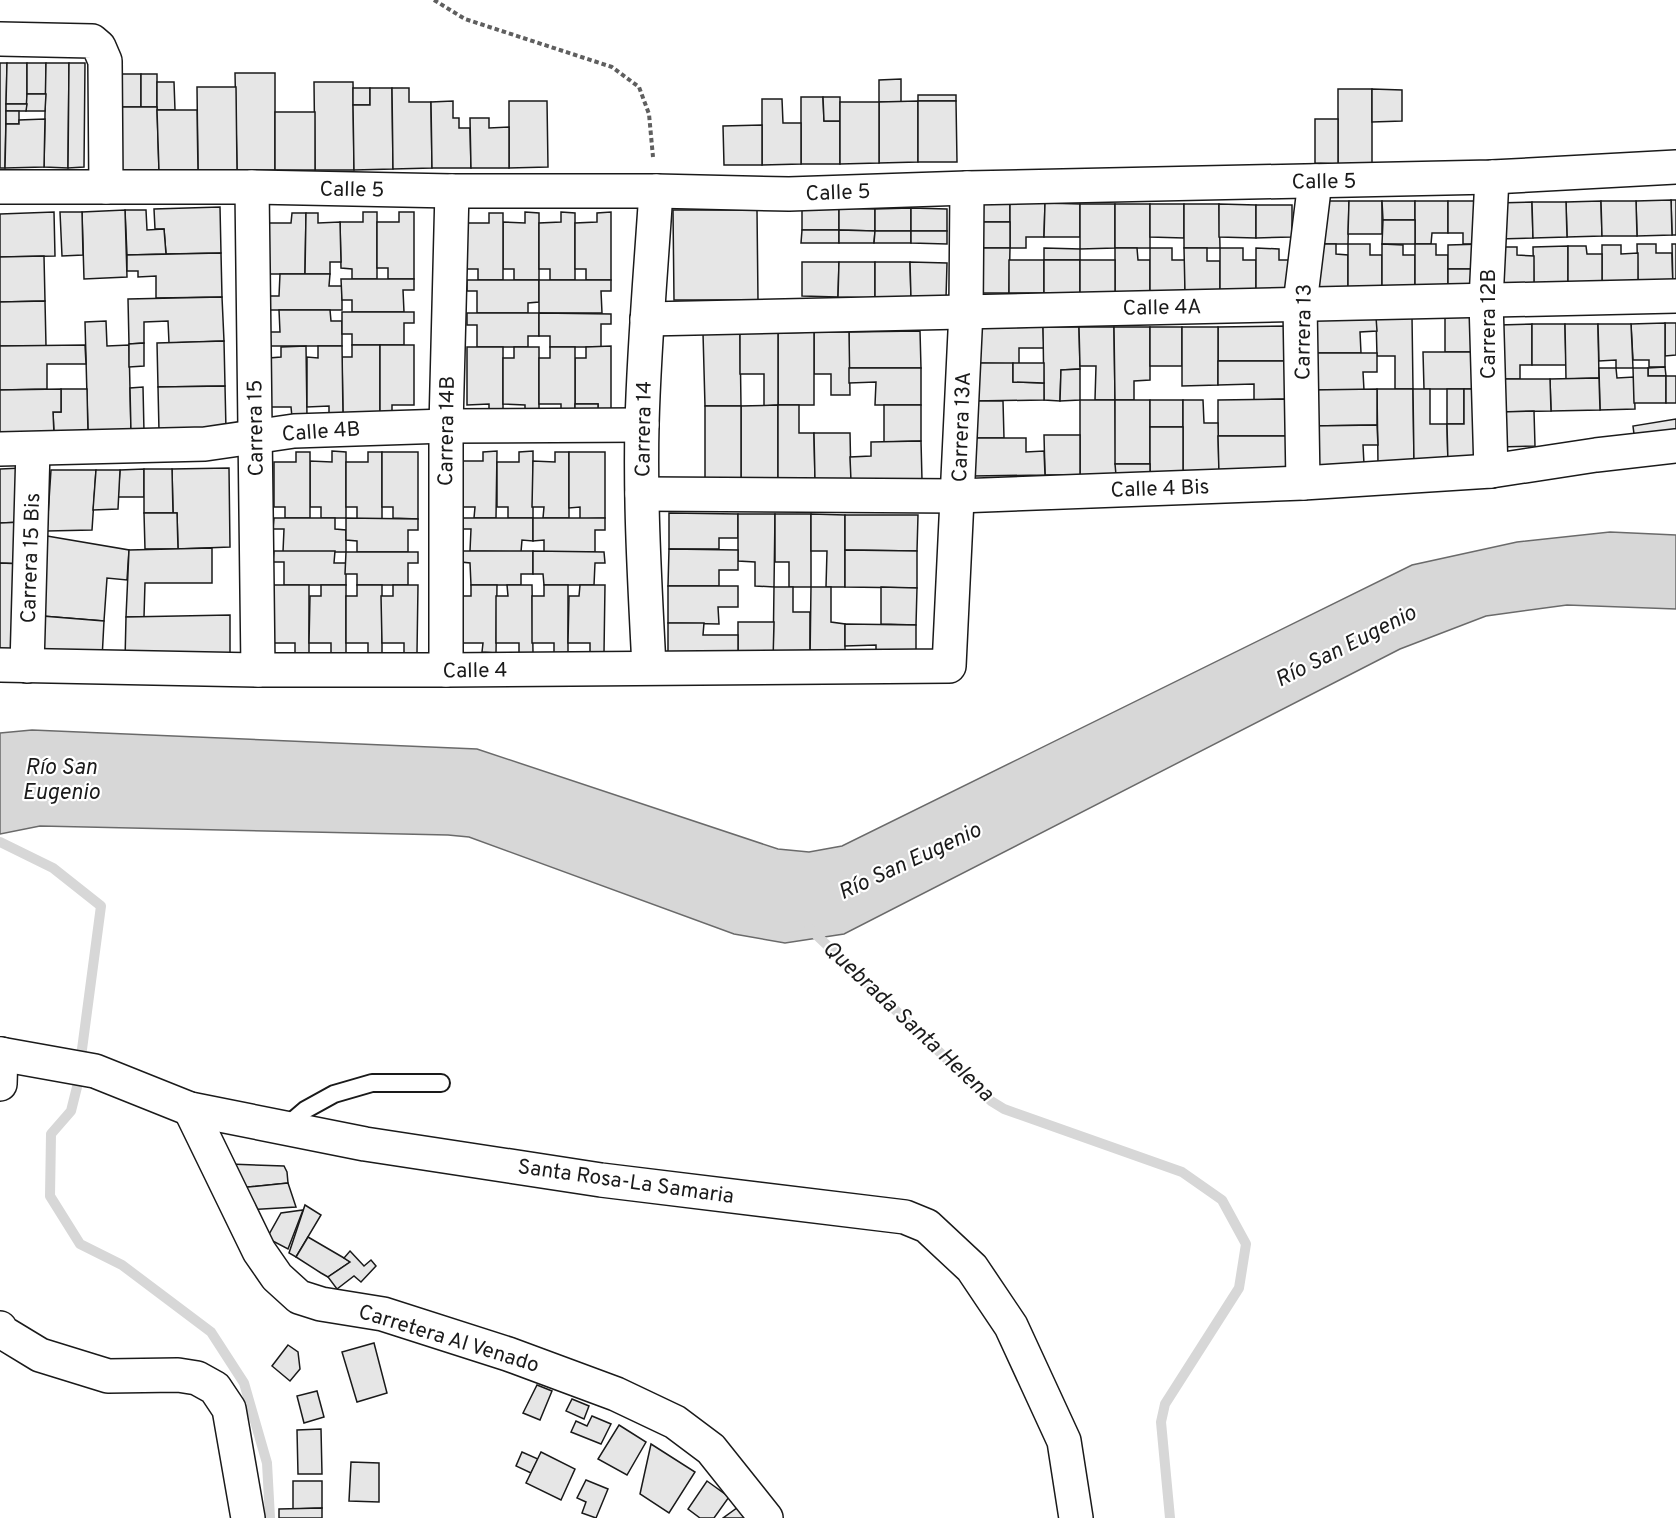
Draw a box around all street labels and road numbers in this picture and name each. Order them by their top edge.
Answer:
street label: Calle 5 [1291,168,1357,197]
street label: Calle 5 [319,176,385,205]
street label: Calle 5 [805,179,871,208]
street label: Carrera 12B [1476,269,1503,379]
street label: Carrera 13 [1290,284,1319,380]
street label: Calle 4A [1122,294,1202,323]
street label: Carrera 13A [947,371,978,483]
street label: Carrera 14B [433,376,462,486]
street label: Carrera 15 [242,379,271,477]
street label: Carrera 14 [630,381,659,477]
street label: Calle 4B [281,416,361,449]
street label: Calle 4 Bis [1110,474,1210,505]
street label: Carrera 15 Bis [16,492,47,624]
street label: Calle 4 [442,657,508,686]
street label: Santa Rosa-La Samaria [516,1154,736,1211]
street label: Carretera Al Venado [355,1299,542,1380]

